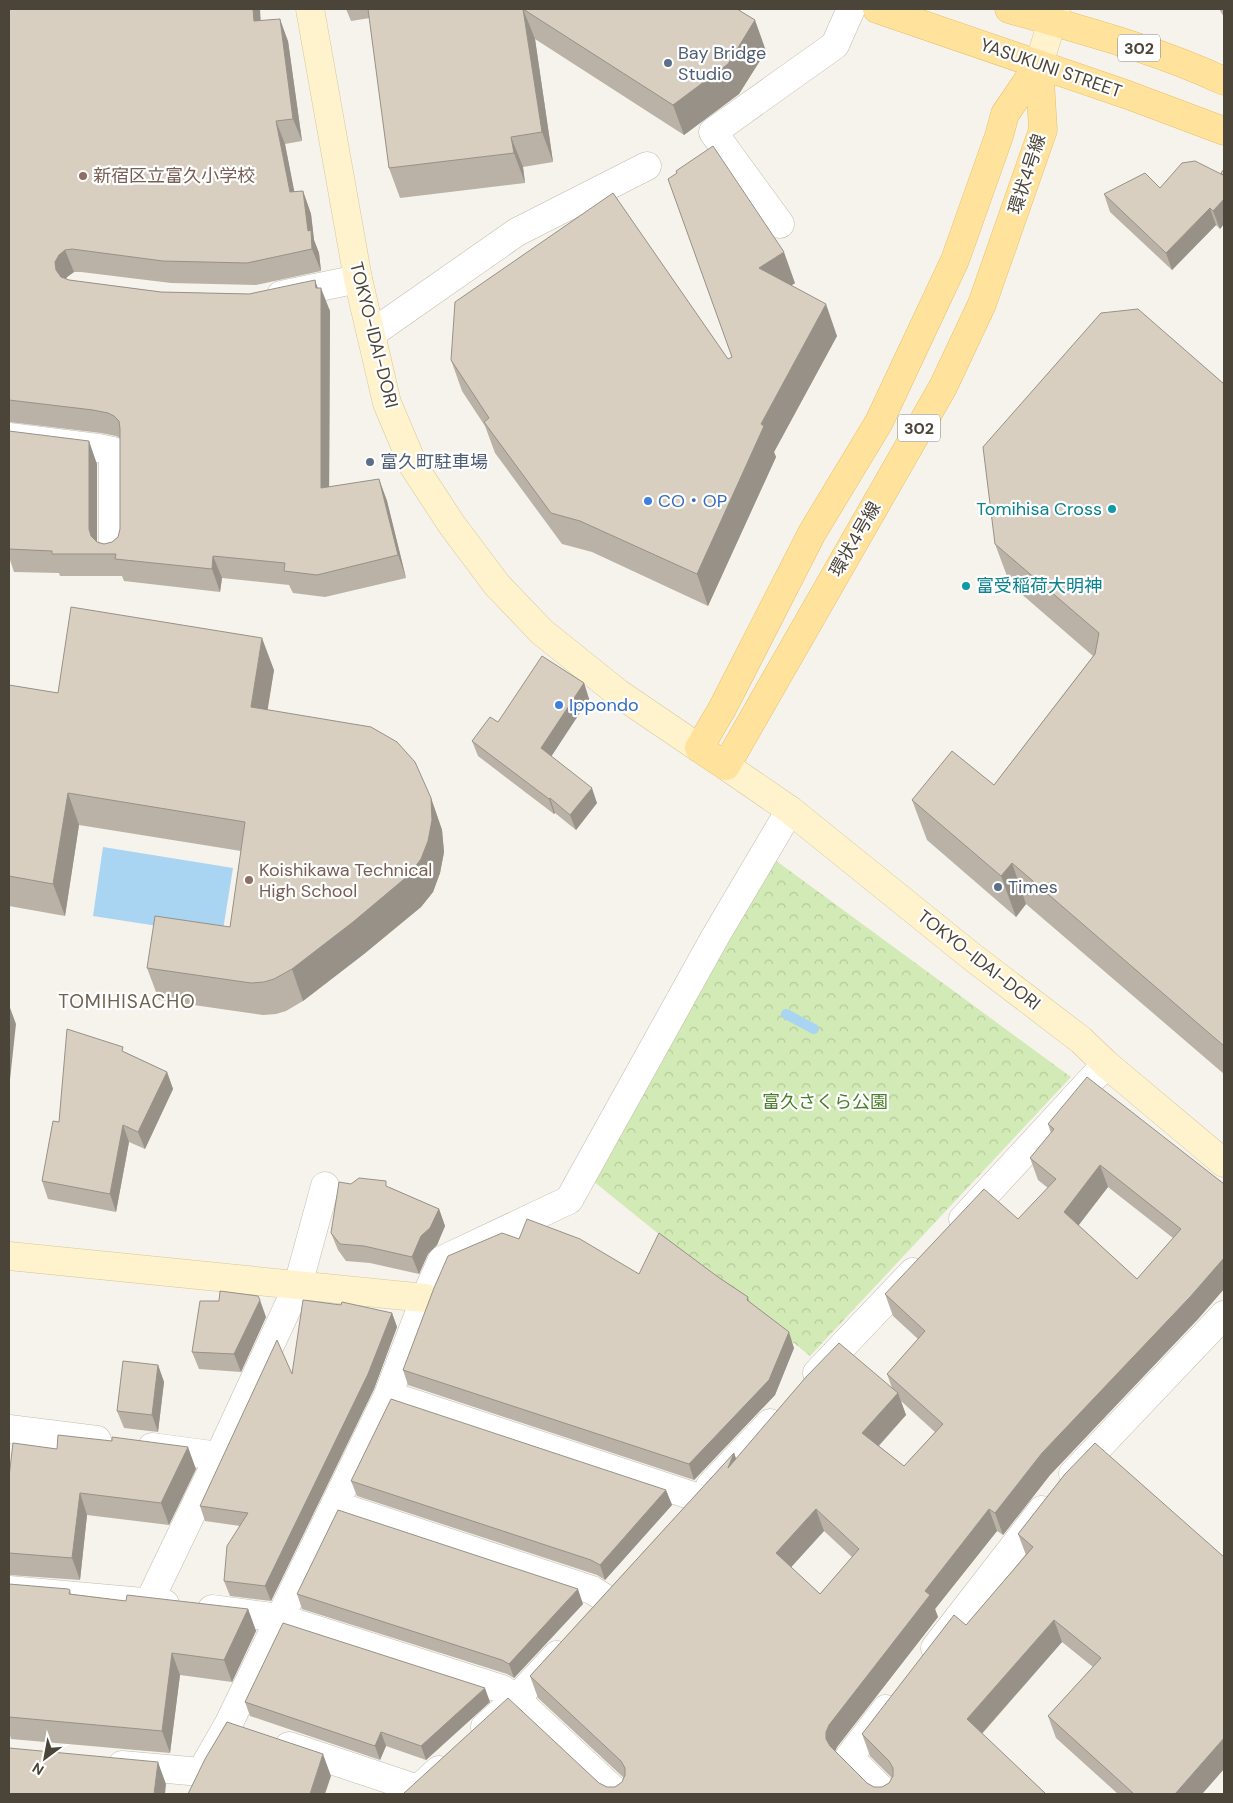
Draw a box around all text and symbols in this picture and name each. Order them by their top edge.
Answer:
street label: YASUKUNI STREET [977,32,1125,104]
road number: 302 [1118,34,1160,62]
place label: Bay Bridge Studio [678,41,766,86]
marker: Bay Bridge Studio [662,57,674,69]
street label: 環状4号線 [1003,131,1051,217]
place label: 新宿区立富久小学校 [93,164,255,188]
marker: 新宿区立富久小学校 [77,170,89,182]
street label: TOKYO-IDAI-DORI [344,259,404,411]
road number: 302 [898,414,940,442]
place label: 富久町駐車場 [380,450,488,474]
marker: 富久町駐車場 [364,456,376,468]
place label: CO・OP [658,489,727,513]
marker: CO・OP [642,495,654,507]
street label: 環状4号線 [824,497,886,581]
place label: Tomihisa Cross [976,497,1102,521]
marker: Tomihisa Cross [1106,503,1118,515]
place label: 富受稲荷大明神 [976,574,1102,598]
marker: 富受稲荷大明神 [960,580,972,592]
place label: Ippondo [569,693,639,717]
marker: Ippondo [553,699,565,711]
place label: Koishikawa Technical High School [259,858,432,903]
marker: Koishikawa Technical High School [243,874,255,886]
place label: Times [1008,875,1058,899]
marker: Times [992,881,1004,893]
street label: TOKYO-IDAI-DORI [913,904,1045,1016]
district label: TOMIHISACHO [58,989,196,1014]
park label: 富久さくら公園 [762,1090,888,1114]
north arrow [20,1733,70,1783]
text: N [29,1759,47,1779]

